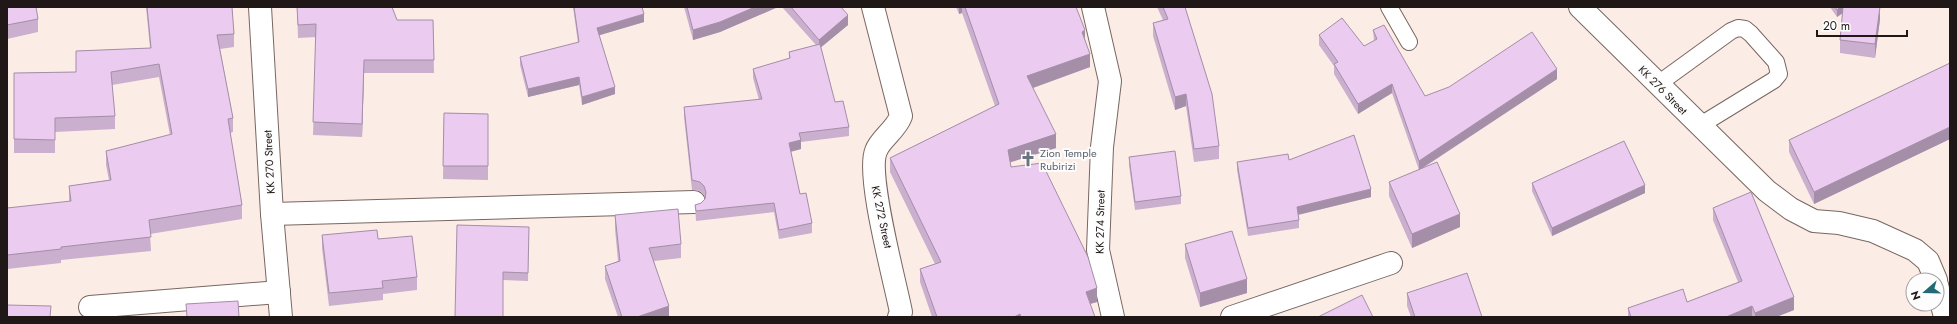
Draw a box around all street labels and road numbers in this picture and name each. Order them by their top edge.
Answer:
street label: KK 276 Street [1635,62,1691,118]
street label: KK 270 Street [259,129,279,194]
street label: KK 272 Street [868,184,897,250]
street label: KK 274 Street [1091,190,1109,254]

